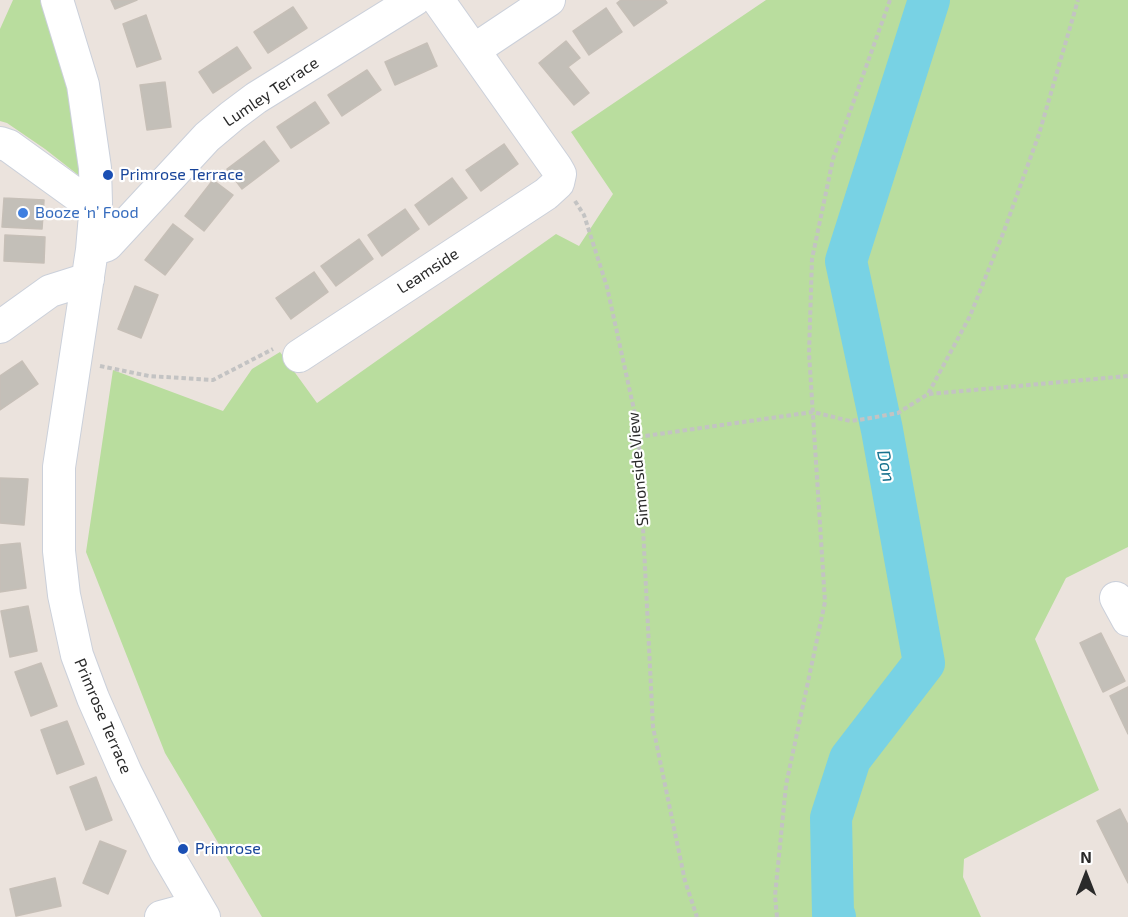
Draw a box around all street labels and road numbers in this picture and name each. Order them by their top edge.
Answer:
street label: Lumley Terrace [220,53,322,131]
street label: Leamside [394,244,462,298]
street label: Simonside View [623,411,653,527]
street label: Primrose Terrace [70,655,136,777]

